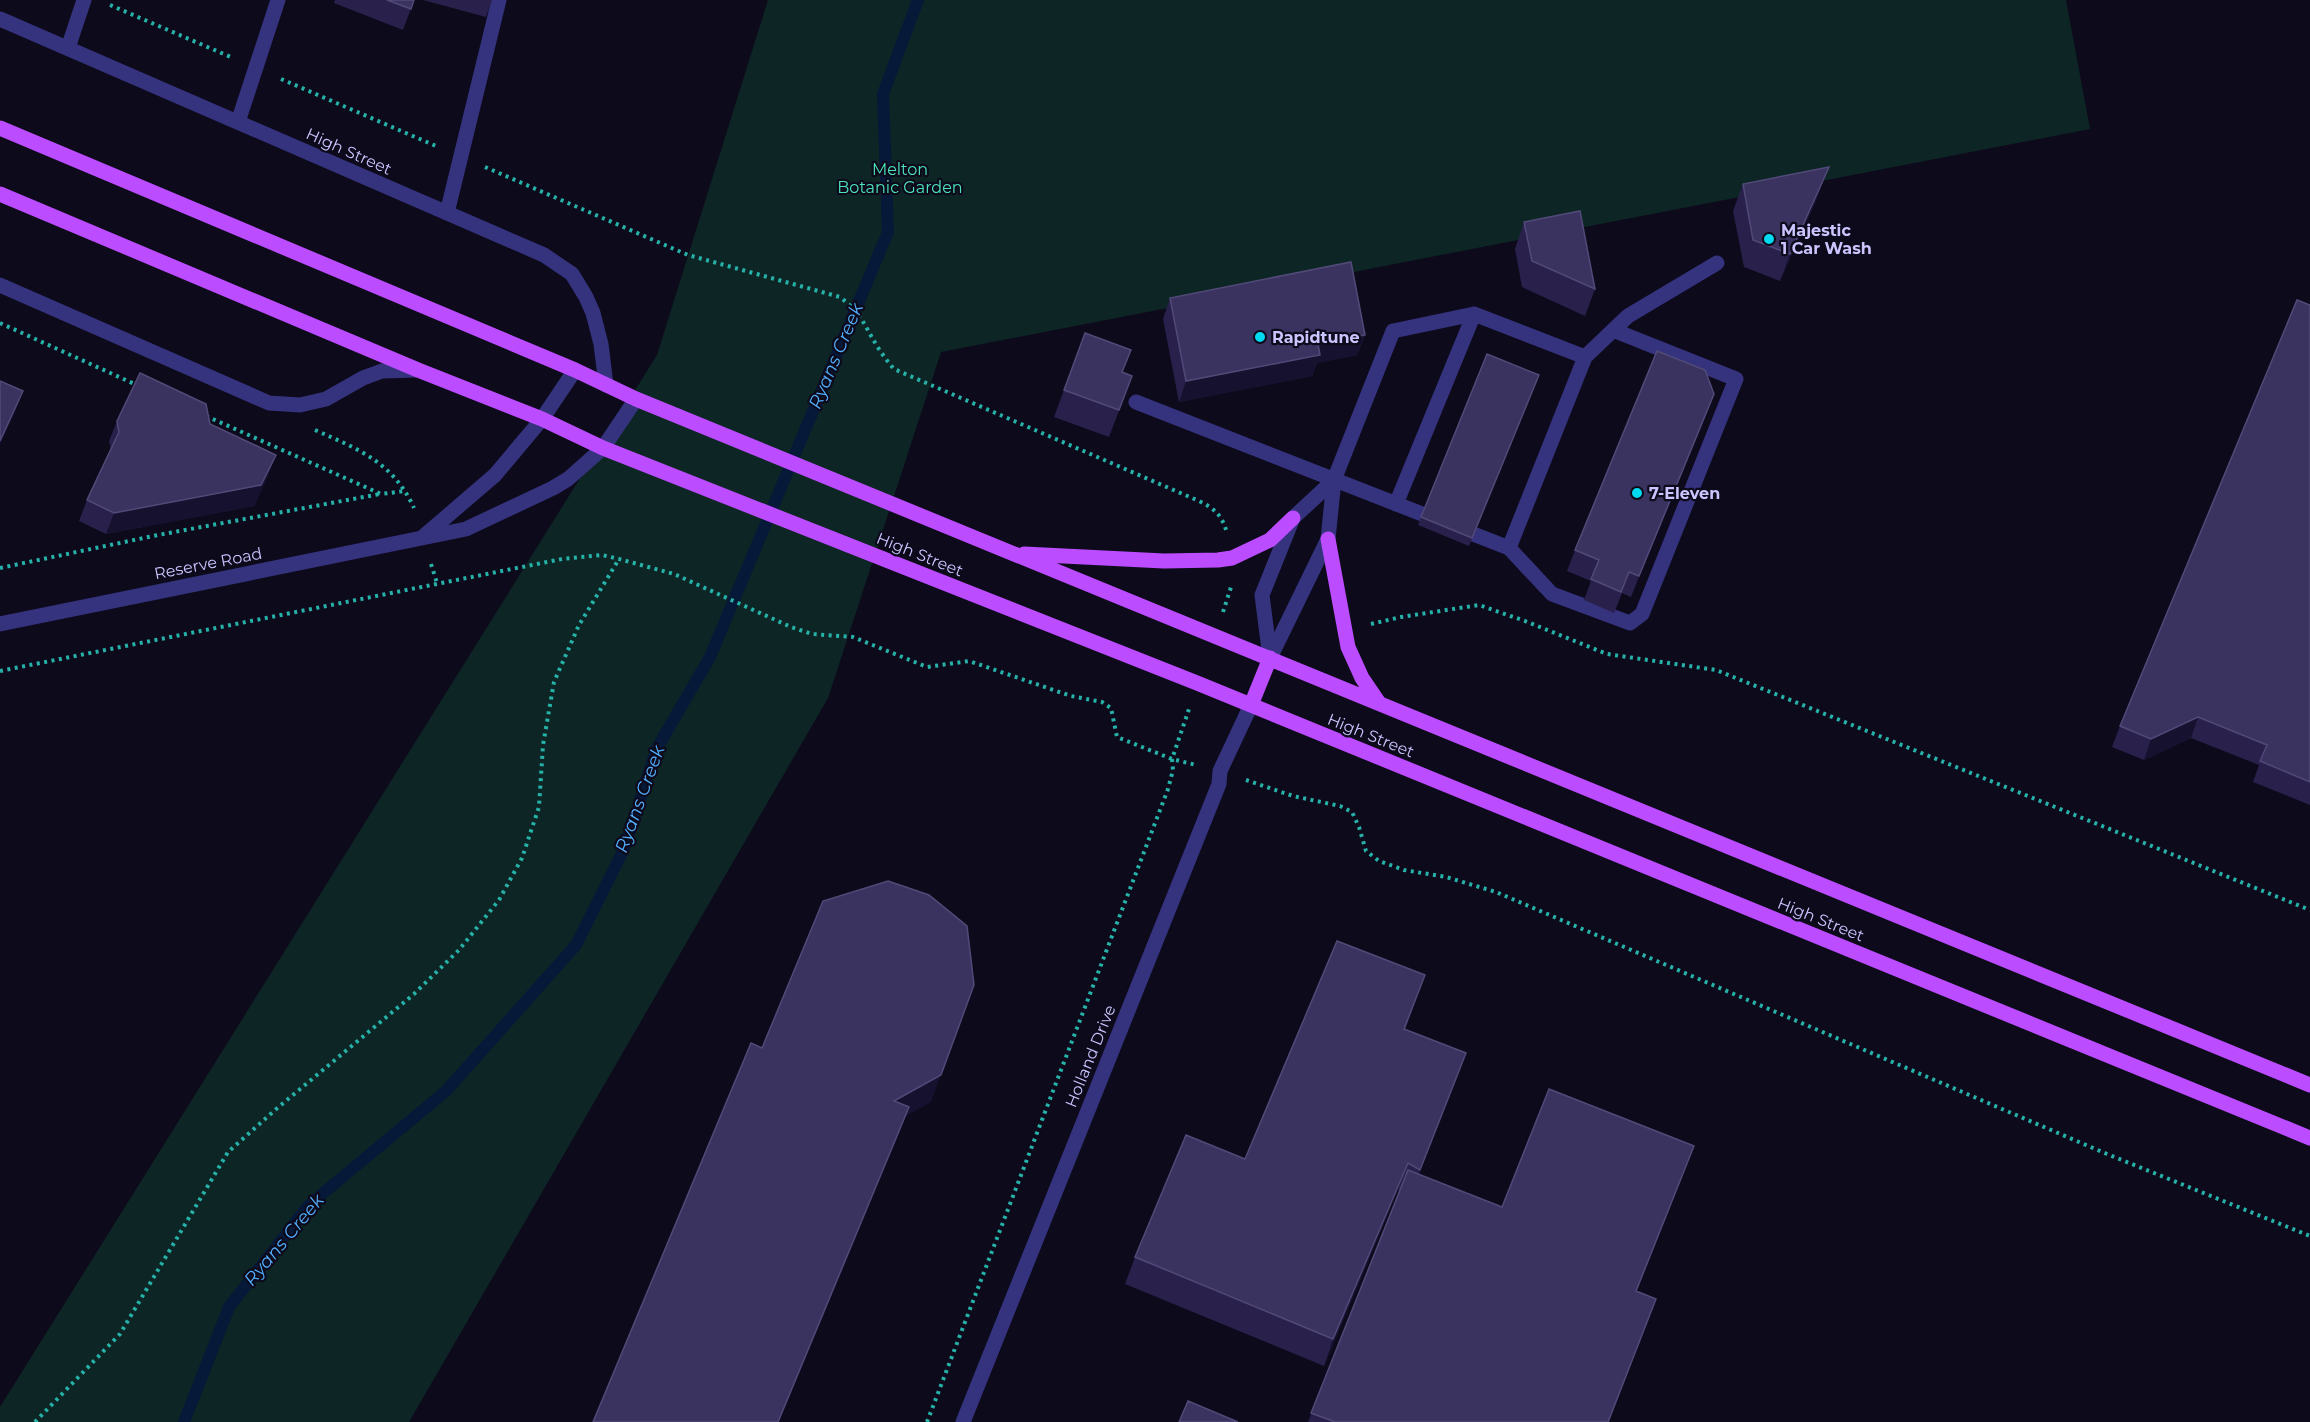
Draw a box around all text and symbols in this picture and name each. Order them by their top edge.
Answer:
street label: High Street [303,124,395,179]
park label: Melton Botanic Garden [837,160,963,197]
place label: Majestic 1 Car Wash [1781,221,1872,258]
marker: Majestic 1 Car Wash [1762,232,1776,246]
water label: Ryans Creek [804,299,869,412]
place label: Rapidtune [1272,328,1360,347]
marker: Rapidtune [1253,330,1267,344]
place label: 7-Eleven [1649,484,1720,503]
marker: 7-Eleven [1630,486,1644,500]
street label: High Street [874,528,966,581]
street label: Reserve Road [153,544,264,583]
street label: High Street [1325,709,1417,762]
water label: Ryans Creek [610,741,670,856]
street label: High Street [1775,893,1867,946]
street label: Holland Drive [1061,1002,1120,1110]
water label: Ryans Creek [239,1189,329,1290]

